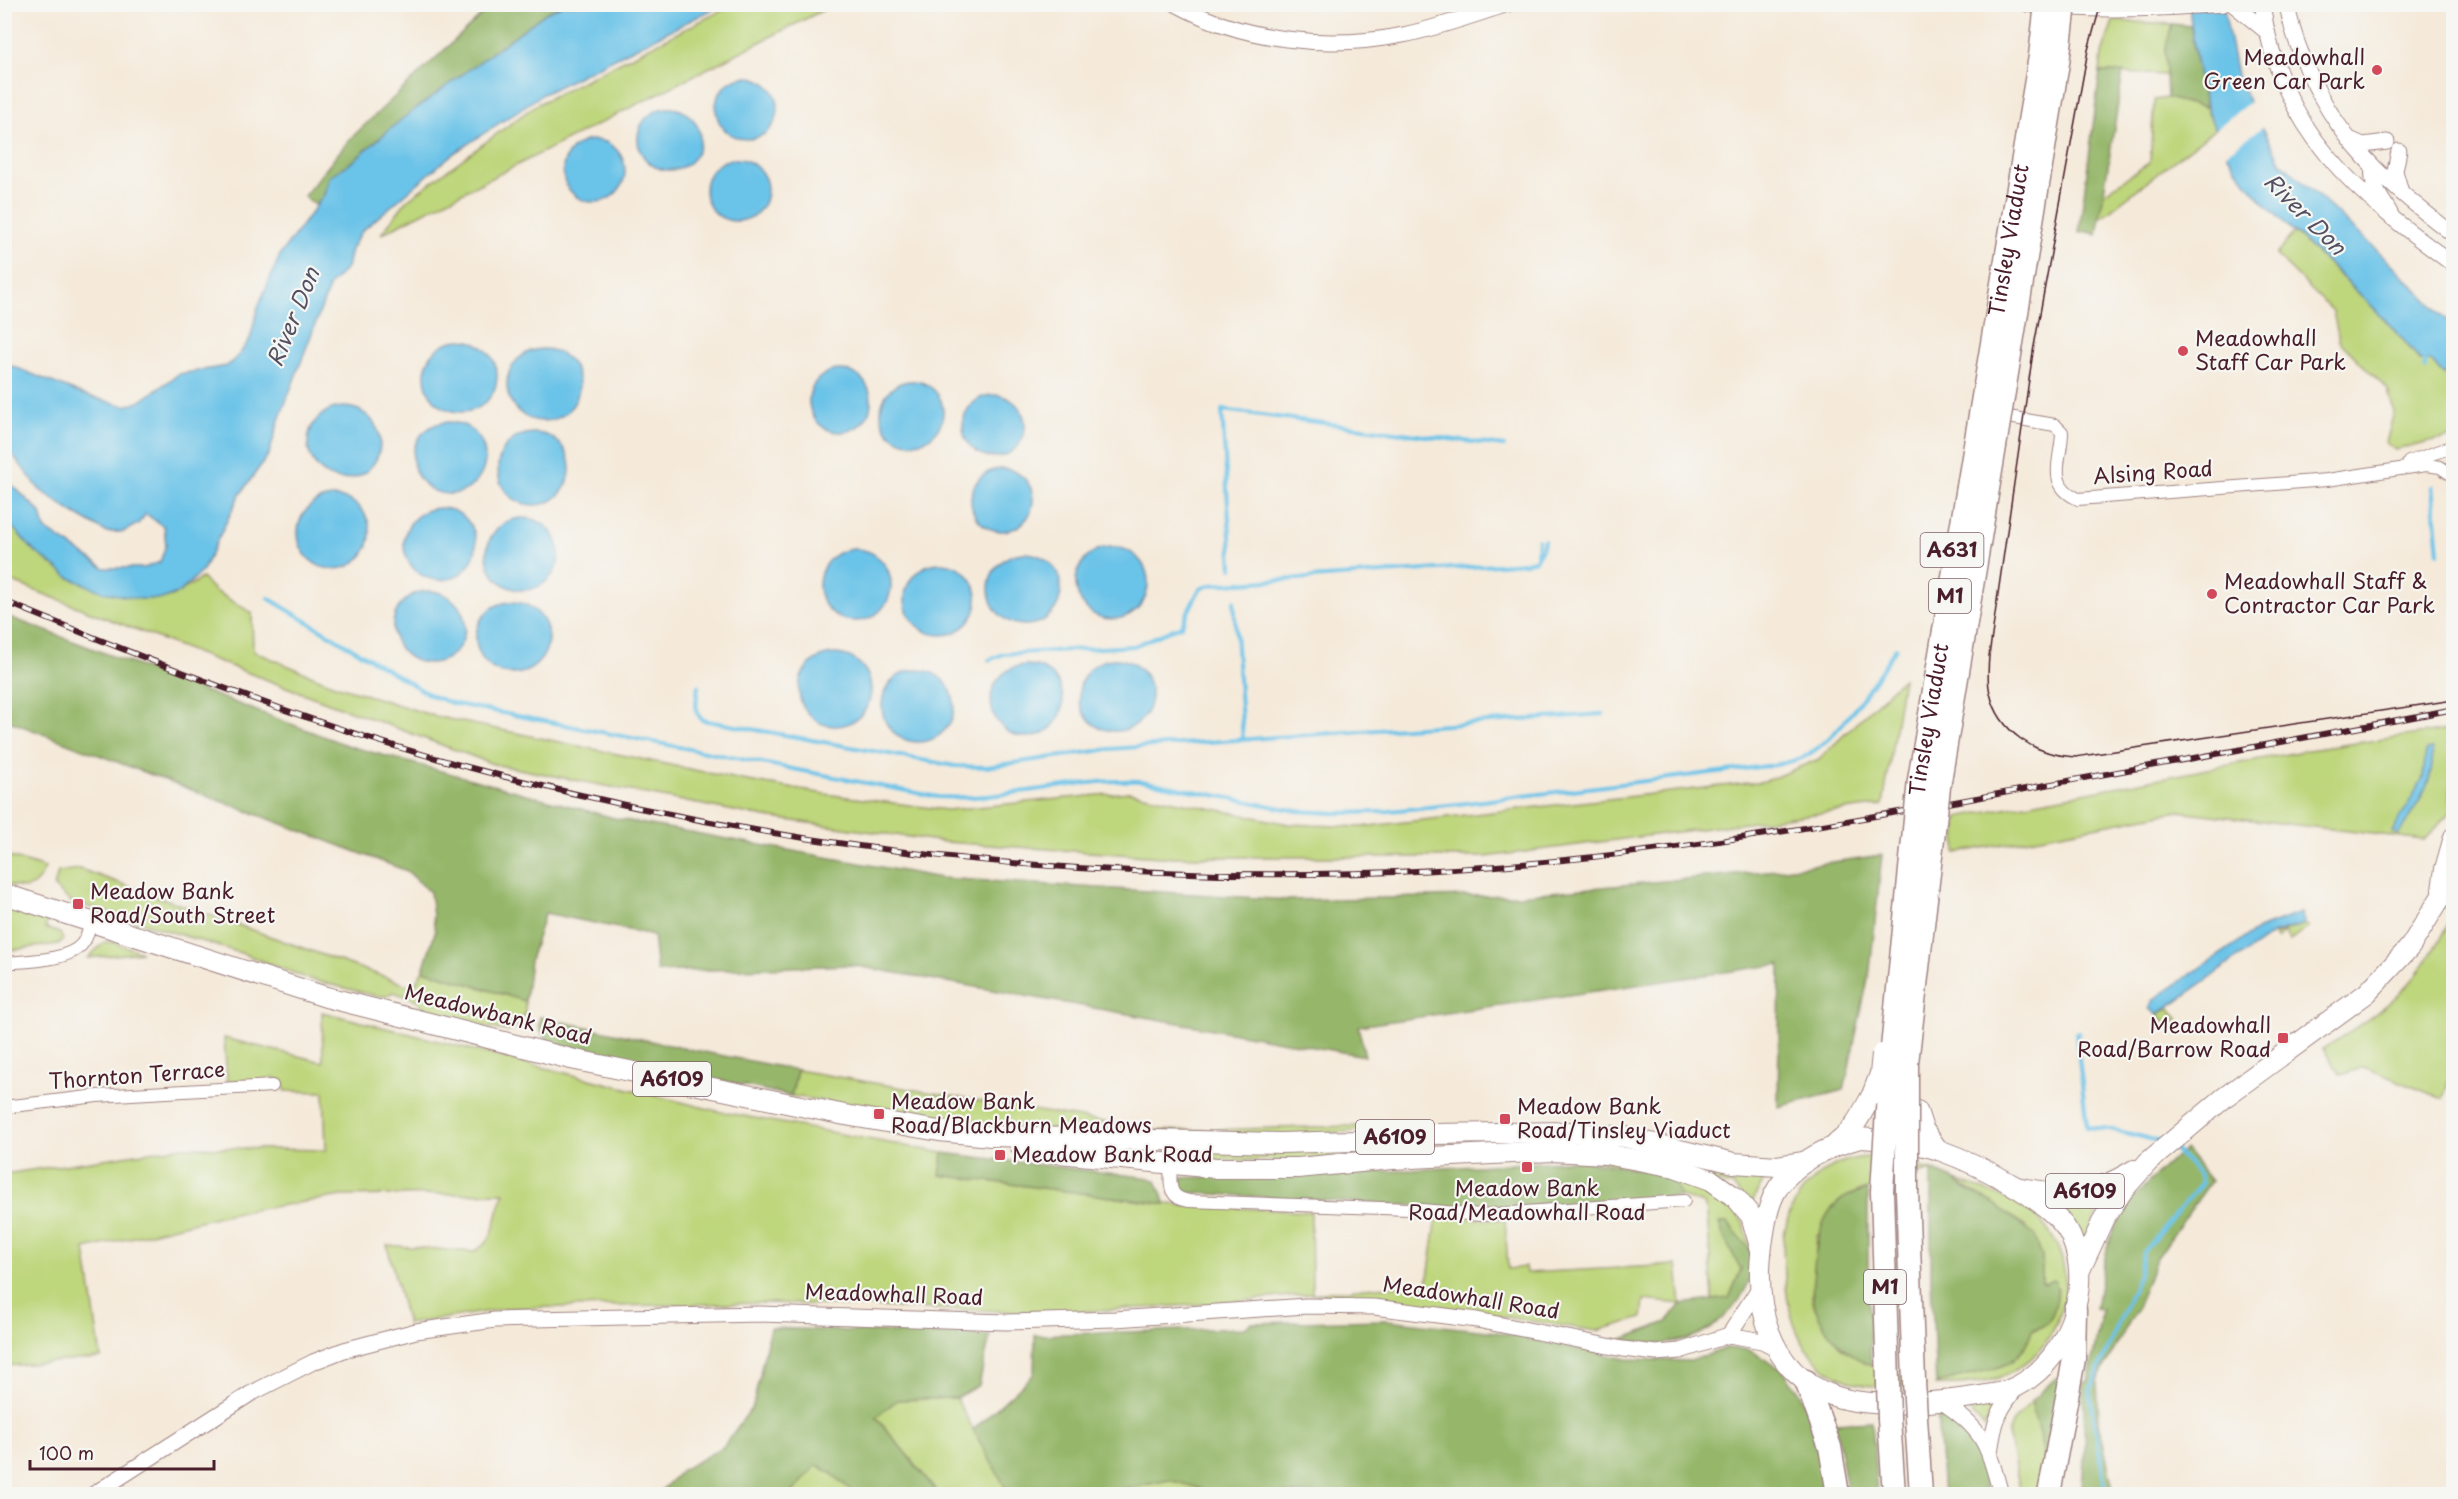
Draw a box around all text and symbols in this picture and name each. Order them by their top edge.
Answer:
place label: Meadowhall Green Car Park [2203,40,2365,96]
marker: Meadowhall Green Car Park [2370,63,2384,77]
street label: Tinsley Viaduct [1979,161,2036,318]
water label: River Don [2258,164,2356,263]
water label: River Don [257,260,327,371]
place label: Meadowhall Staff Car Park [2195,321,2346,377]
marker: Meadowhall Staff Car Park [2176,344,2190,358]
street label: Alsing Road [2092,451,2214,491]
road number: A631 [1920,533,1984,567]
place label: Meadowhall Staff & Contractor Car Park [2224,564,2435,620]
road number: M1 [1929,579,1971,613]
marker: Meadowhall Staff & Contractor Car Park [2205,587,2219,601]
street label: Tinsley Viaduct [1900,641,1956,797]
place label: Meadow Bank Road/South Street [90,874,275,930]
marker: Meadow Bank Road/South Street [71,897,85,911]
street label: Meadowbank Road [402,974,595,1052]
place label: Meadowhall Road/Barrow Road [2077,1008,2271,1064]
marker: Meadowhall Road/Barrow Road [2276,1031,2290,1045]
street label: Thornton Terrace [48,1052,226,1096]
road number: A6109 [633,1062,711,1096]
place label: Meadow Bank Road/Blackburn Meadows [891,1084,1152,1140]
place label: Meadow Bank Road/Tinsley Viaduct [1517,1089,1731,1145]
marker: Meadow Bank Road/Blackburn Meadows [872,1107,886,1121]
marker: Meadow Bank Road/Tinsley Viaduct [1498,1112,1512,1126]
road number: A6109 [1356,1120,1434,1154]
place label: Meadow Bank Road [1012,1137,1213,1169]
marker: Meadow Bank Road [993,1148,1007,1162]
marker: Meadow Bank Road/Meadowhall Road [1520,1160,1534,1174]
place label: Meadow Bank Road/Meadowhall Road [1408,1171,1646,1227]
road number: A6109 [2046,1174,2124,1208]
street label: Meadowhall Road [1381,1266,1562,1326]
road number: M1 [1864,1270,1906,1304]
street label: Meadowhall Road [804,1274,984,1312]
scale bar [30,1433,214,1471]
text: 100 m [39,1439,94,1466]

